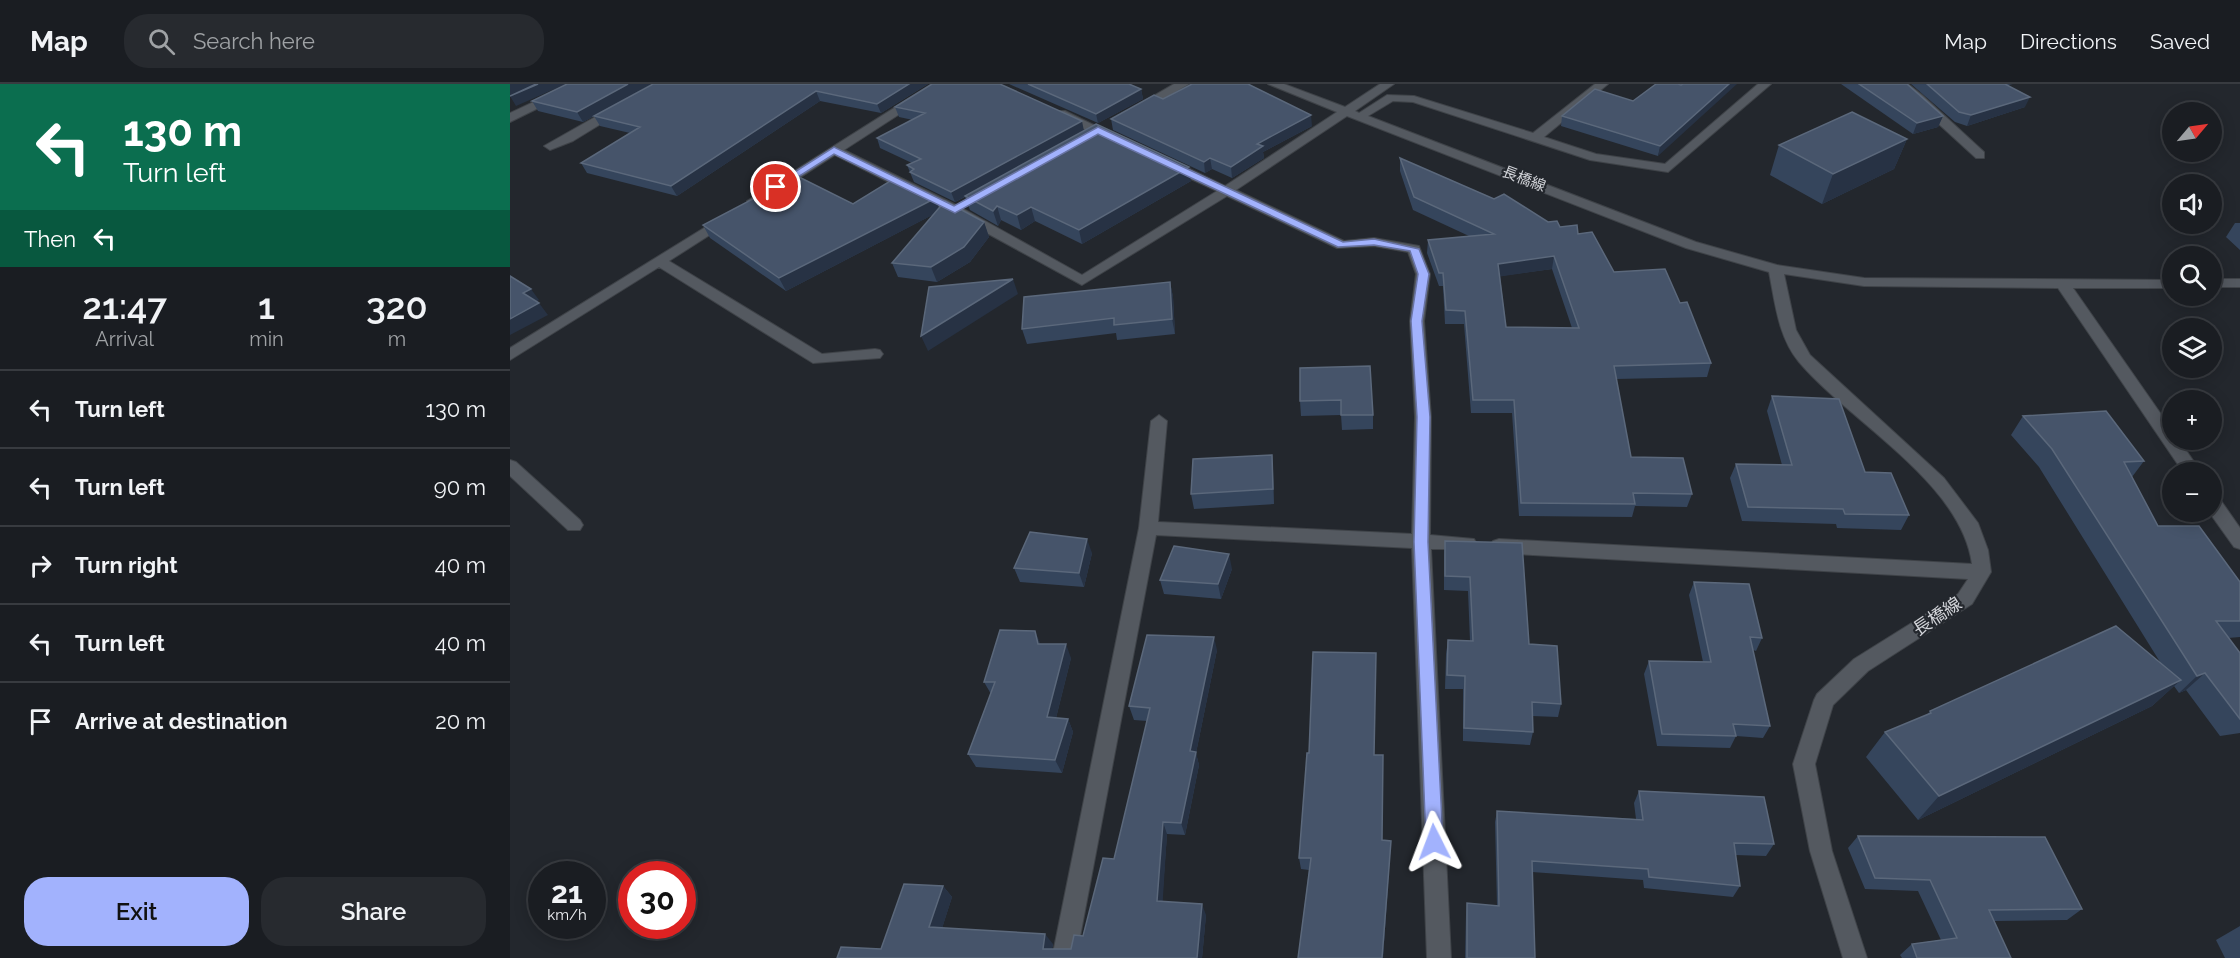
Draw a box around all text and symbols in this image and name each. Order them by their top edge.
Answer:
search box [124,14,544,68]
text: Map [30,25,88,58]
icon: search [145,25,178,58]
text: Search here [193,28,315,54]
text: Map [1944,29,1987,54]
text: Directions [2020,29,2117,54]
text: Saved [2150,29,2210,54]
north arrow [2162,102,2222,162]
map controls [2162,102,2222,522]
text: 130 m [123,107,242,156]
icon: left [24,108,102,186]
text: Turn left [123,157,226,188]
pin [750,161,801,212]
street label: 長橋線 [1500,163,1548,195]
icon: arrive [759,170,792,203]
button: sound [2162,174,2222,234]
icon: left [88,222,121,255]
text: Then [24,226,76,252]
button: search [2162,246,2222,306]
text: 21:47 [82,285,167,327]
text: 1 [258,285,275,327]
text: 320 [366,285,428,327]
button: layers [2162,318,2222,378]
text: Arrival [95,327,154,351]
text: min [249,327,284,351]
text: m [388,327,406,351]
button: + [2162,390,2222,450]
icon: left [24,393,57,426]
text: Turn left [75,396,165,422]
text: 130 m [426,396,486,422]
button: − [2162,462,2222,522]
icon: left [24,471,57,504]
text: Turn left [75,474,165,500]
text: 90 m [434,474,486,500]
icon: right [24,549,57,582]
text: Turn right [75,552,178,578]
text: 40 m [435,552,486,578]
street label: 長橋線 [1909,592,1965,640]
icon: left [24,627,57,660]
text: Turn left [75,630,165,656]
text: 40 m [435,630,486,656]
icon: arrive [24,705,57,738]
text: Arrive at destination [75,708,288,734]
text: 20 m [435,708,486,734]
position arrow [1402,810,1466,874]
speed limit sign: 30 [618,861,696,939]
text: 21 [551,875,583,910]
button: Exit [24,877,249,946]
button: Share [261,877,486,946]
text: km/h [547,906,587,924]

